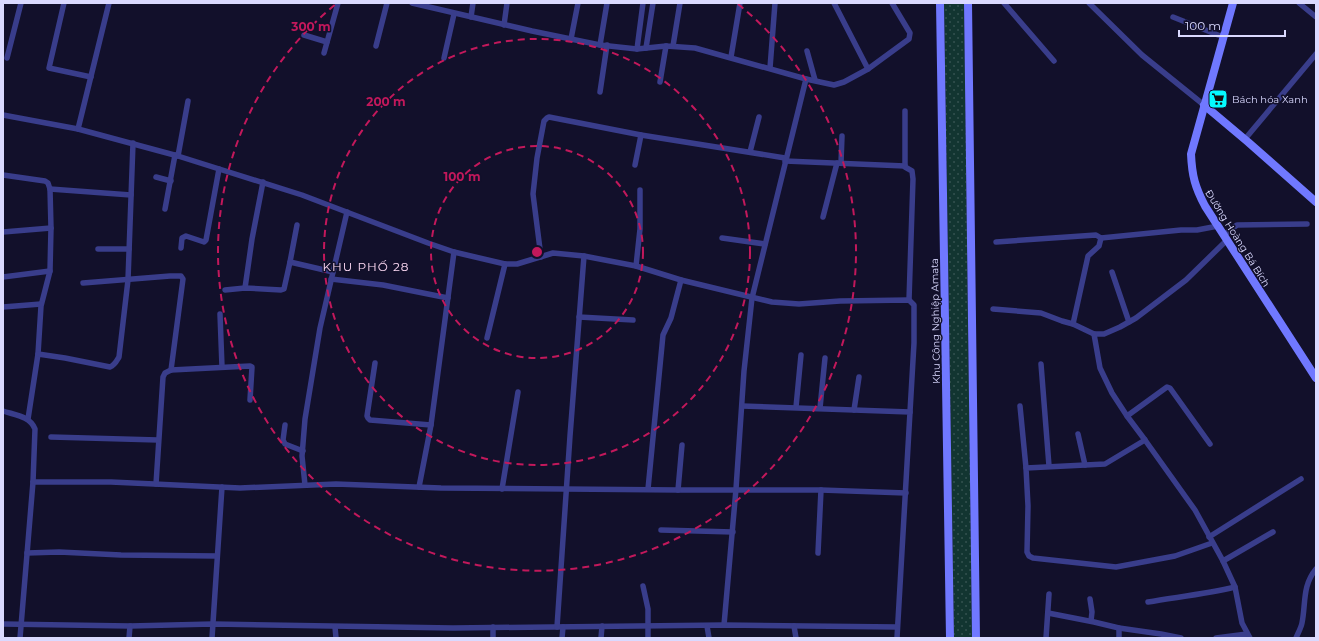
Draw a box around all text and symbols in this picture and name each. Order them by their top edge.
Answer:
scale bar [1179,12,1285,38]
text: 100 m [1185,18,1221,33]
text: 300 m [290,19,331,34]
supermarket icon: Bách hóa Xanh [1207,88,1229,110]
place label: Bách hóa Xanh [1232,93,1308,106]
text: 200 m [366,94,406,109]
text: 100 m [444,169,480,184]
street label: Đường Hoàng Bá Bích [1202,187,1273,289]
centre of rings [530,245,544,259]
street label: Khu Công Nghiệp Amata [928,258,943,384]
district label: KHU PHỐ 28 [323,259,409,274]

